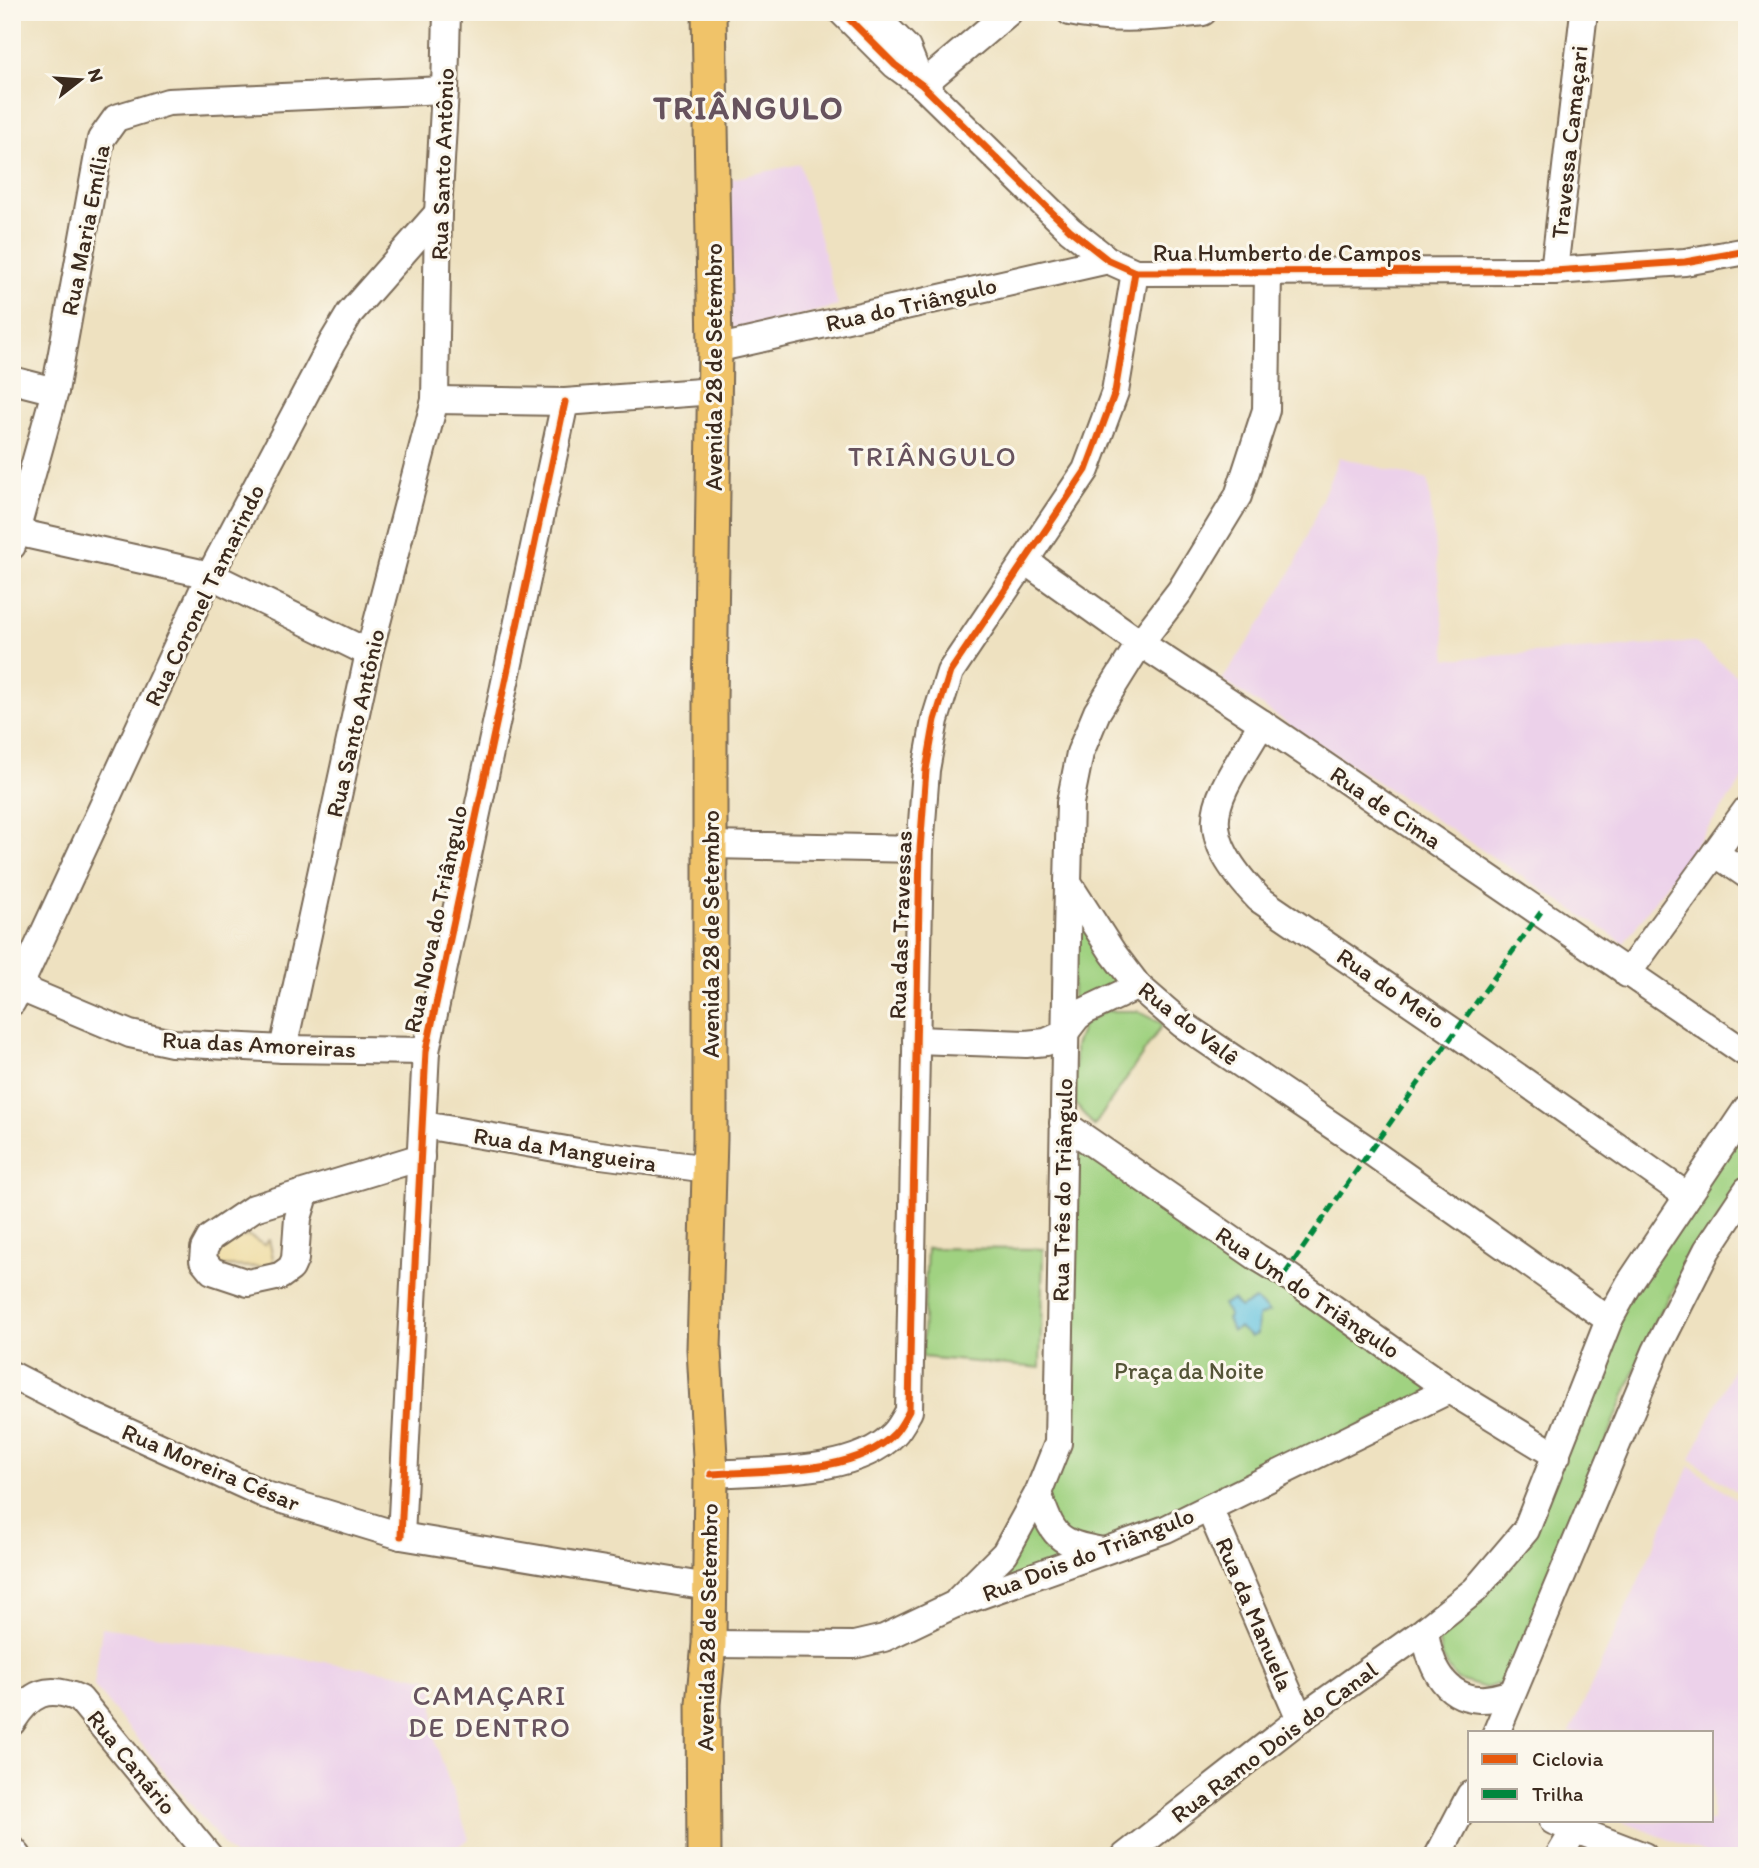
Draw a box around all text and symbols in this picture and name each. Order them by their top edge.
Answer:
street label: Travessa Camaçari [1544,44,1594,240]
north arrow [46,46,116,116]
text: N [83,66,109,85]
street label: Rua Santo Antônio [424,67,460,261]
district label: TRIÂNGULO [652,89,845,127]
street label: Rua Maria Emília [54,141,116,318]
street label: Rua Humberto de Campos [1153,238,1421,267]
street label: Avenida 28 de Setembro [699,243,728,491]
street label: Rua do Triângulo [822,270,1000,338]
district label: TRIÂNGULO [848,439,1018,473]
street label: Rua Coronel Tamarindo [138,479,270,711]
street label: Rua Santo Antônio [319,626,391,820]
street label: Rua de Cima [1325,759,1447,855]
street label: Rua Nova do Triângulo [397,802,473,1036]
street label: Avenida 28 de Setembro [696,810,725,1058]
street label: Rua das Travessas [882,830,918,1020]
street label: Rua do Meio [1331,941,1451,1035]
street label: Rua do Valê [1133,975,1245,1071]
street label: Rua das Amoreiras [161,1024,357,1064]
street label: Rua Três do Triângulo [1046,1078,1078,1302]
street label: Rua da Mangueira [472,1120,659,1178]
street label: Rua Um do Triângulo [1210,1219,1406,1365]
park label: Praça da Noite [1114,1356,1264,1385]
street label: Rua Moreira César [118,1416,305,1518]
street label: Rua Dois do Triângulo [978,1500,1198,1608]
street label: Avenida 28 de Setembro [690,1503,724,1751]
street label: Rua da Manuela [1210,1533,1301,1696]
street label: Rua Ramo Dois do Canal [1165,1655,1383,1829]
district label: CAMAÇARI DE DENTRO [408,1678,572,1744]
street label: Rua Canário [81,1704,183,1820]
legend [1468,1731,1714,1822]
text: Ciclovia [1532,1746,1603,1771]
text: Trilha [1532,1781,1583,1806]

